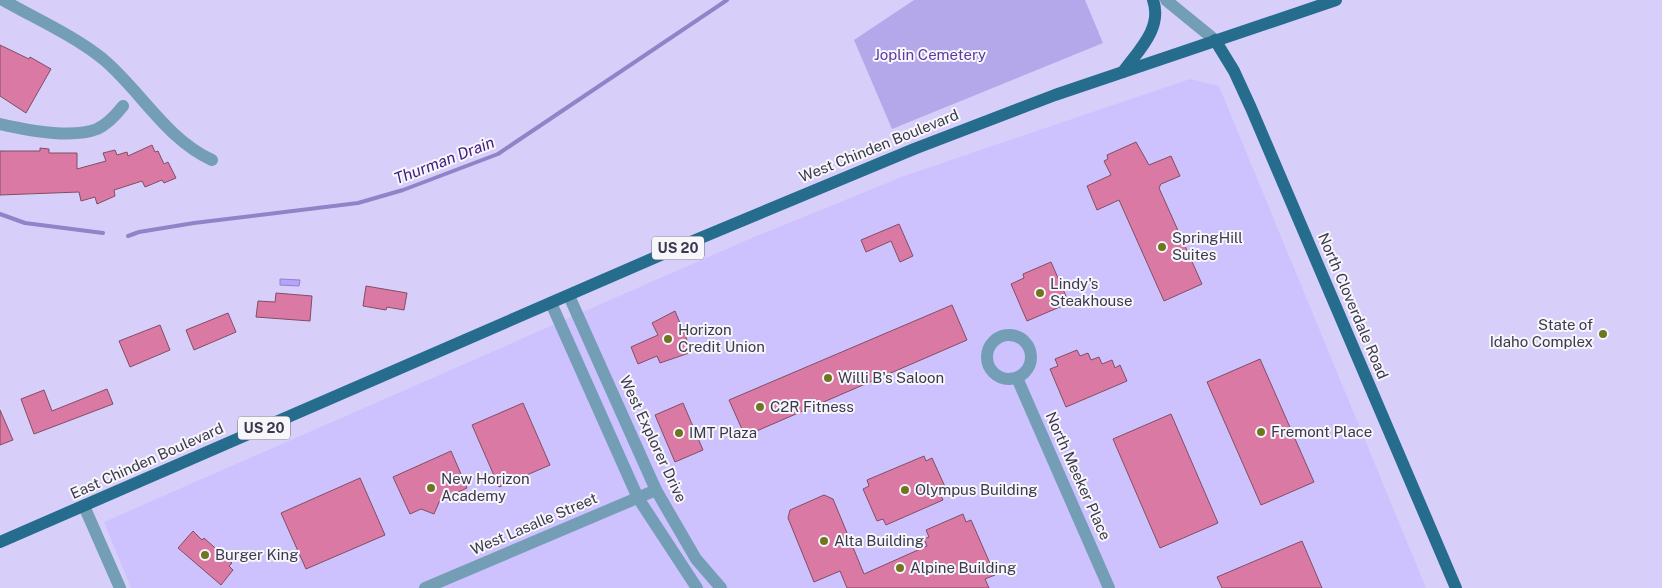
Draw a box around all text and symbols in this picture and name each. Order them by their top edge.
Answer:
park label: Joplin Cemetery [874,46,986,63]
street label: West Chinden Boulevard [797,106,961,185]
water label: Thurman Drain [391,133,497,188]
place label: SpringHill Suites [1172,229,1243,263]
street label: North Cloverdale Road [1315,230,1392,381]
road number: US 20 [652,237,704,260]
marker: SpringHill Suites [1156,241,1168,253]
place label: Lindy's Steakhouse [1050,275,1132,309]
marker: Lindy's Steakhouse [1034,287,1046,299]
place label: State of Idaho Complex [1490,316,1593,350]
place label: Horizon Credit Union [678,321,765,355]
marker: State of Idaho Complex [1597,328,1609,340]
marker: Horizon Credit Union [662,333,674,345]
place label: Willi B's Saloon [838,369,944,386]
marker: Willi B's Saloon [822,372,834,384]
street label: West Explorer Drive [617,373,690,505]
place label: C2R Fitness [770,398,854,415]
marker: C2R Fitness [754,401,766,413]
street label: North Meeker Place [1042,409,1114,543]
road number: US 20 [238,416,290,439]
street label: East Chinden Boulevard [68,419,226,502]
place label: Fremont Place [1271,423,1372,440]
place label: IMT Plaza [689,424,757,441]
marker: Fremont Place [1255,426,1267,438]
marker: IMT Plaza [673,427,685,439]
place label: New Horizon Academy [441,470,530,504]
place label: Olympus Building [915,481,1038,498]
marker: New Horizon Academy [425,482,437,494]
marker: Olympus Building [899,484,911,496]
street label: West Lasalle Street [468,489,600,558]
place label: Alta Building [834,532,924,549]
marker: Alta Building [818,535,830,547]
place label: Burger King [215,546,299,563]
marker: Burger King [199,549,211,561]
place label: Alpine Building [910,559,1016,576]
marker: Alpine Building [894,562,906,574]

